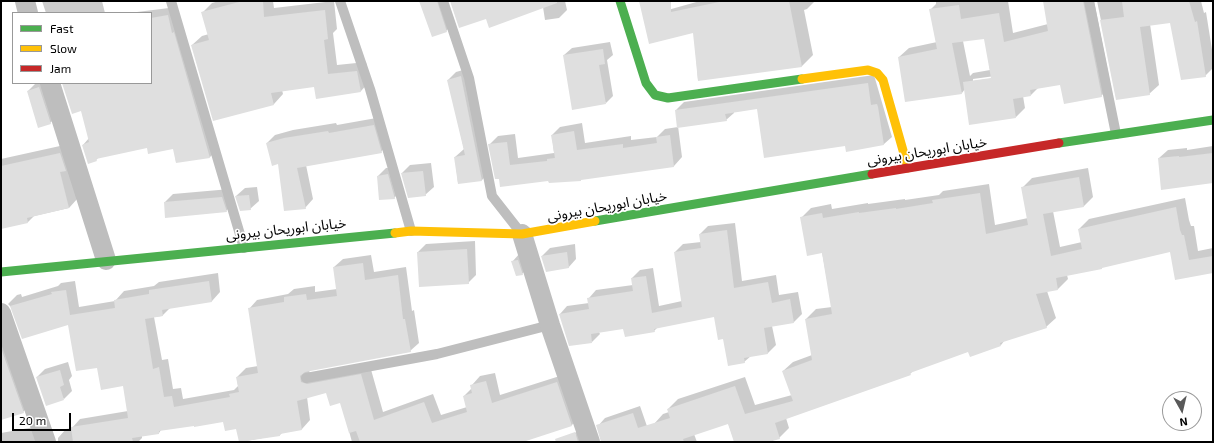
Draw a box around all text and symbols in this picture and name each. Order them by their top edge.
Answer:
legend [12,12,152,84]
text: Fast [50,21,73,35]
text: Slow [50,41,77,55]
text: Jam [50,61,71,75]
street label: خیابان ابوریحان بیرونی [866,133,988,169]
street label: خیابان ابوریحان بیرونی [546,187,668,225]
street label: خیابان ابوریحان بیرونی [225,214,347,244]
north arrow [1162,391,1202,431]
scale bar [14,405,73,431]
text: 20 m [19,413,46,427]
text: N [1179,415,1188,429]

